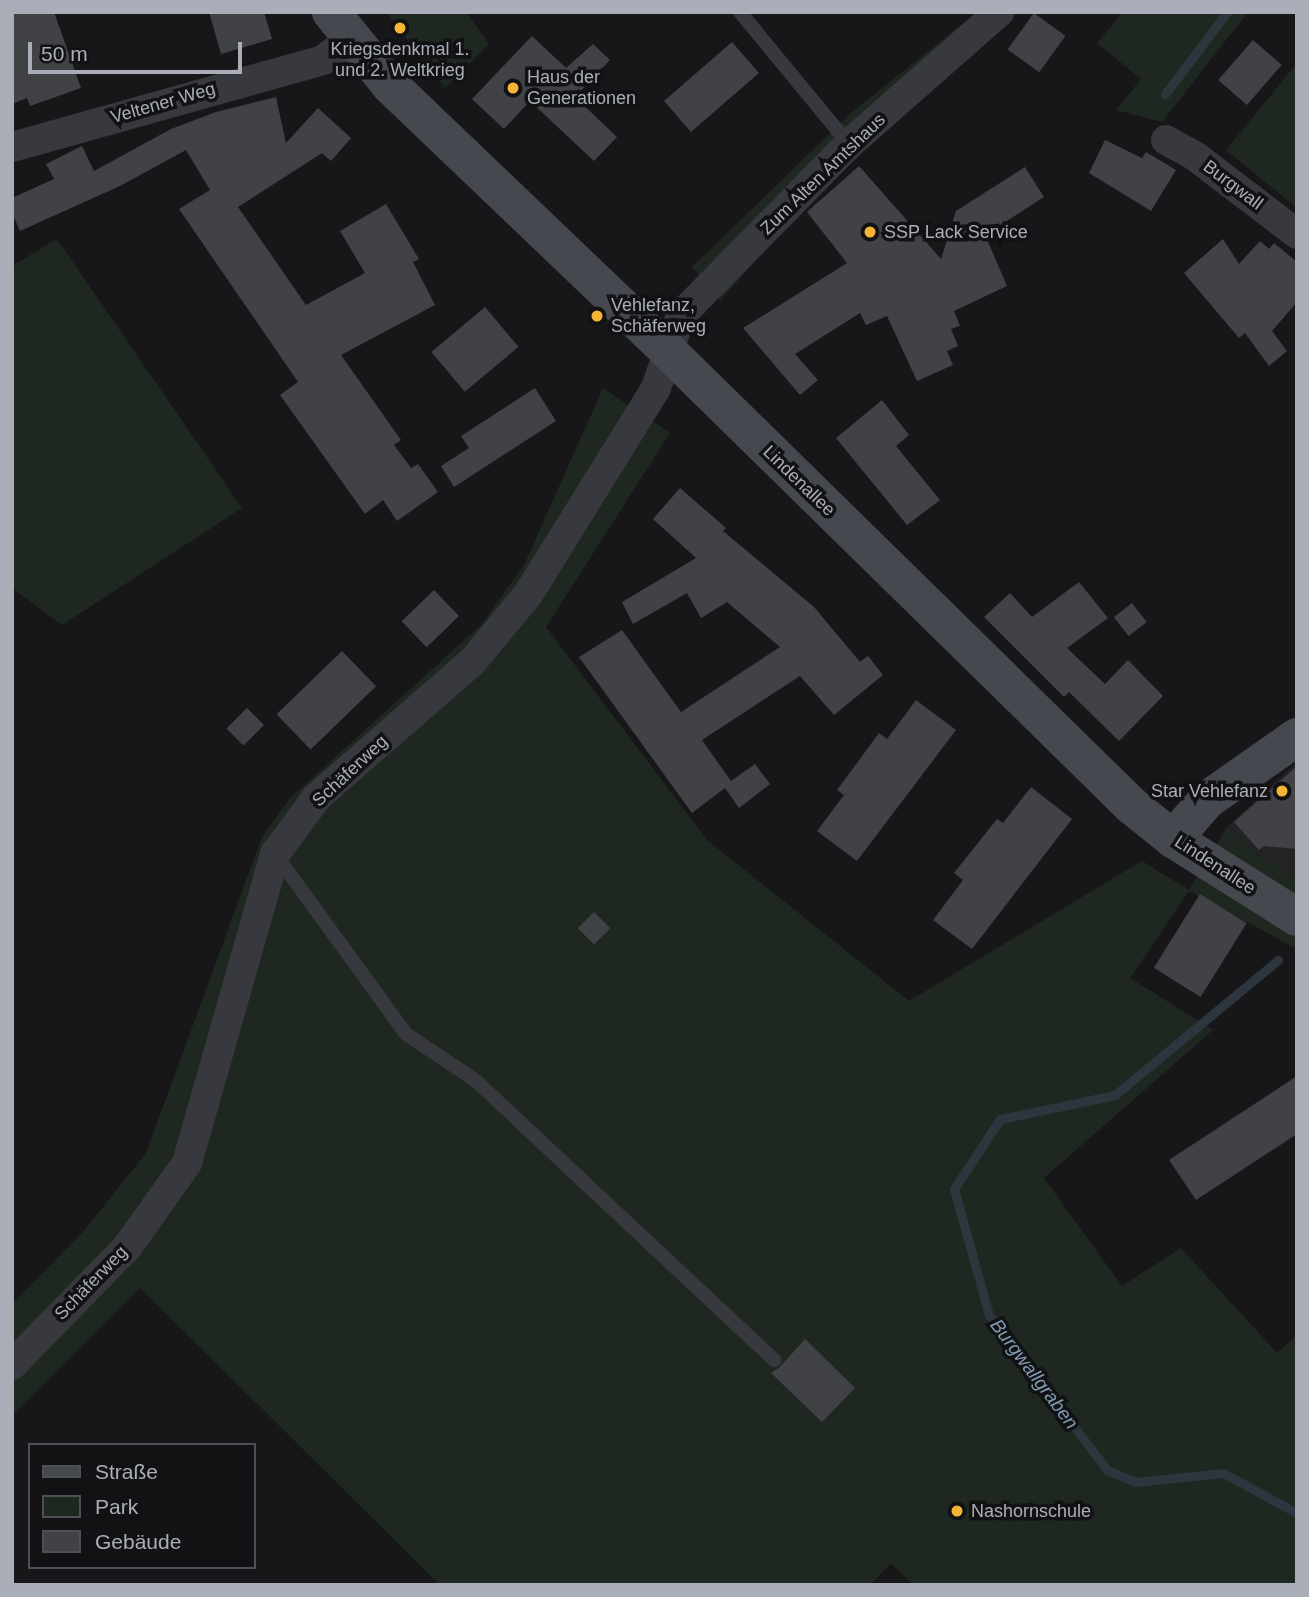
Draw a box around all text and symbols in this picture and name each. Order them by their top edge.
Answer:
marker: Kriegsdenkmal 1. und 2. Weltkrieg [392,20,408,36]
scale bar [32,28,245,72]
place label: Kriegsdenkmal 1. und 2. Weltkrieg [330,39,470,82]
text: 50 m [41,42,88,65]
place label: Haus der Generationen [527,67,636,110]
street label: Veltener Weg [108,78,218,128]
marker: Haus der Generationen [505,80,521,96]
street label: Zum Alten Amtshaus [755,108,891,240]
street label: Burgwall [1199,156,1267,214]
place label: SSP Lack Service [884,221,1028,243]
marker: SSP Lack Service [862,224,878,240]
place label: Vehlefanz, Schäferweg [611,295,706,338]
marker: Vehlefanz, Schäferweg [589,308,605,324]
street label: Lindenallee [758,441,840,521]
street label: Schäferweg [308,731,392,811]
place label: Star Vehlefanz [1151,780,1268,802]
marker: Star Vehlefanz [1274,783,1290,799]
street label: Lindenallee [1171,831,1259,899]
street label: Schäferweg [50,1241,132,1325]
water label: Burgwallgraben [985,1314,1083,1434]
legend [28,1443,256,1569]
text: Straße [95,1460,158,1483]
text: Park [95,1495,138,1518]
place label: Nashornschule [971,1500,1091,1522]
marker: Nashornschule [949,1503,965,1519]
text: Gebäude [95,1530,181,1553]

